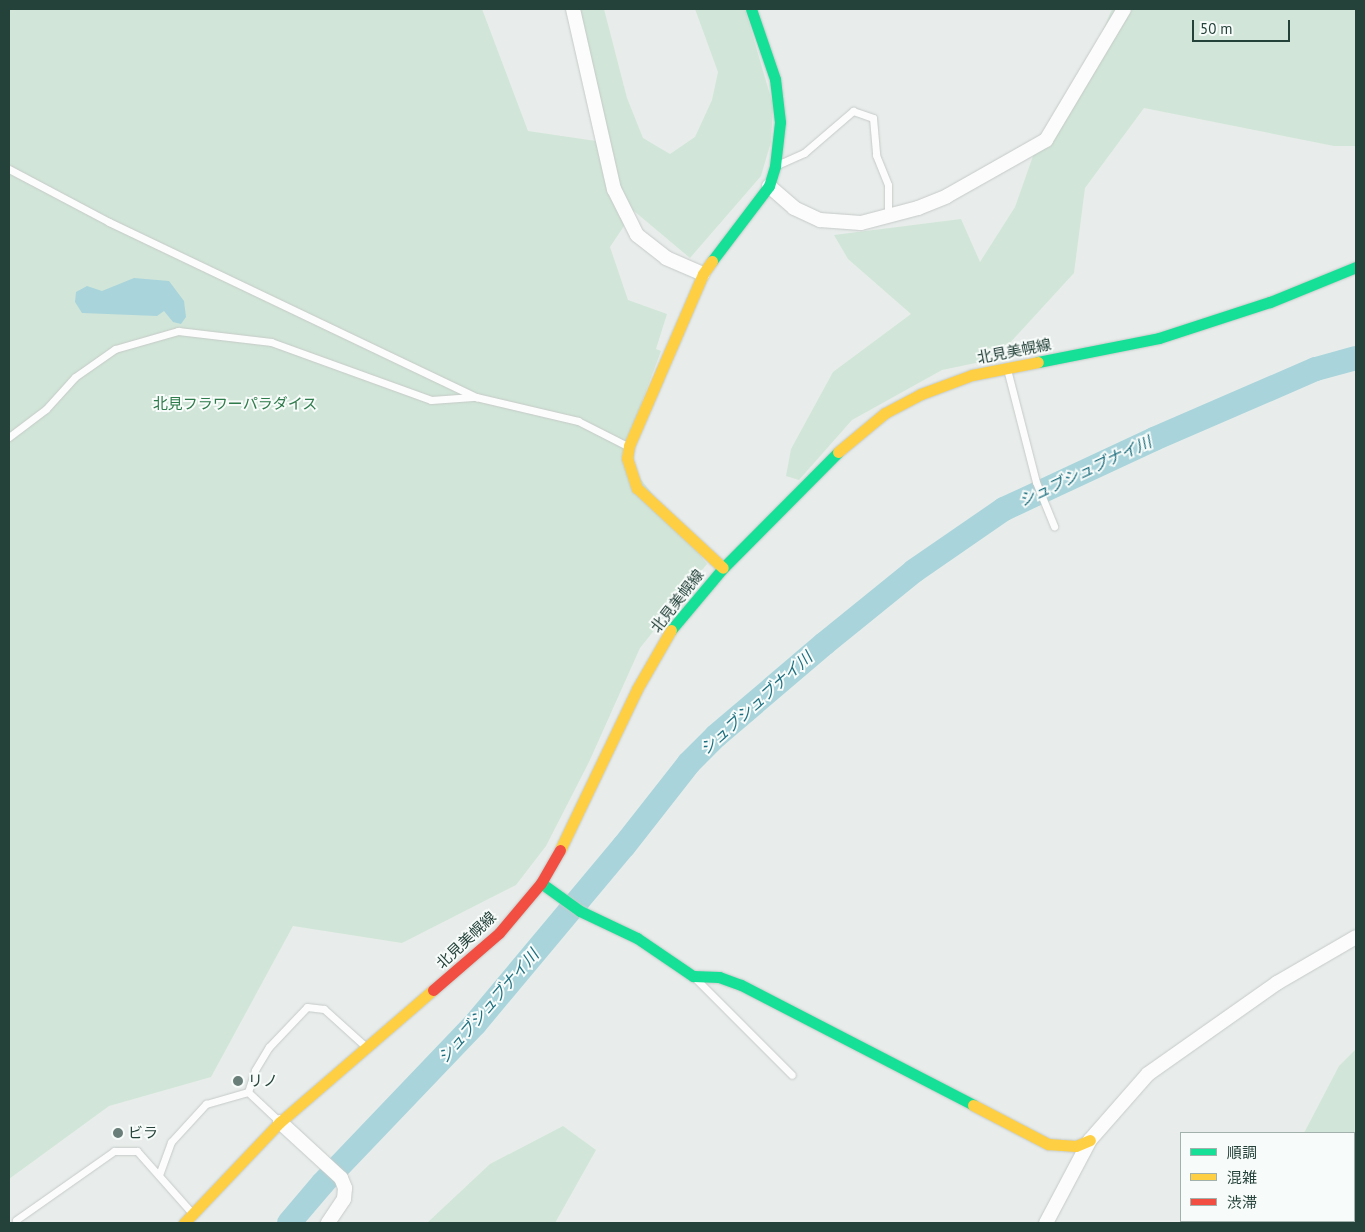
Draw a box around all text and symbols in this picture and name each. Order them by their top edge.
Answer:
scale bar [1195,10,1292,42]
text: 50 m [1200,19,1233,38]
street label: 北見美幌線 [975,335,1053,367]
park label: 北見フラワーパラダイス [153,395,317,413]
water label: シュブシュブナイ川 [1016,432,1154,510]
street label: 北見美幌線 [647,566,707,636]
water label: シュブシュブナイ川 [696,648,816,758]
street label: 北見美幌線 [432,908,500,972]
water label: シュブシュブナイ川 [434,945,542,1067]
place label: リノ [248,1072,278,1090]
marker: リノ [232,1075,244,1087]
place label: ビラ [128,1124,158,1142]
marker: ビラ [112,1127,124,1139]
legend [1180,1132,1355,1222]
text: 順調 [1227,1143,1257,1162]
text: 混雑 [1227,1168,1257,1187]
text: 渋滞 [1227,1193,1257,1212]

